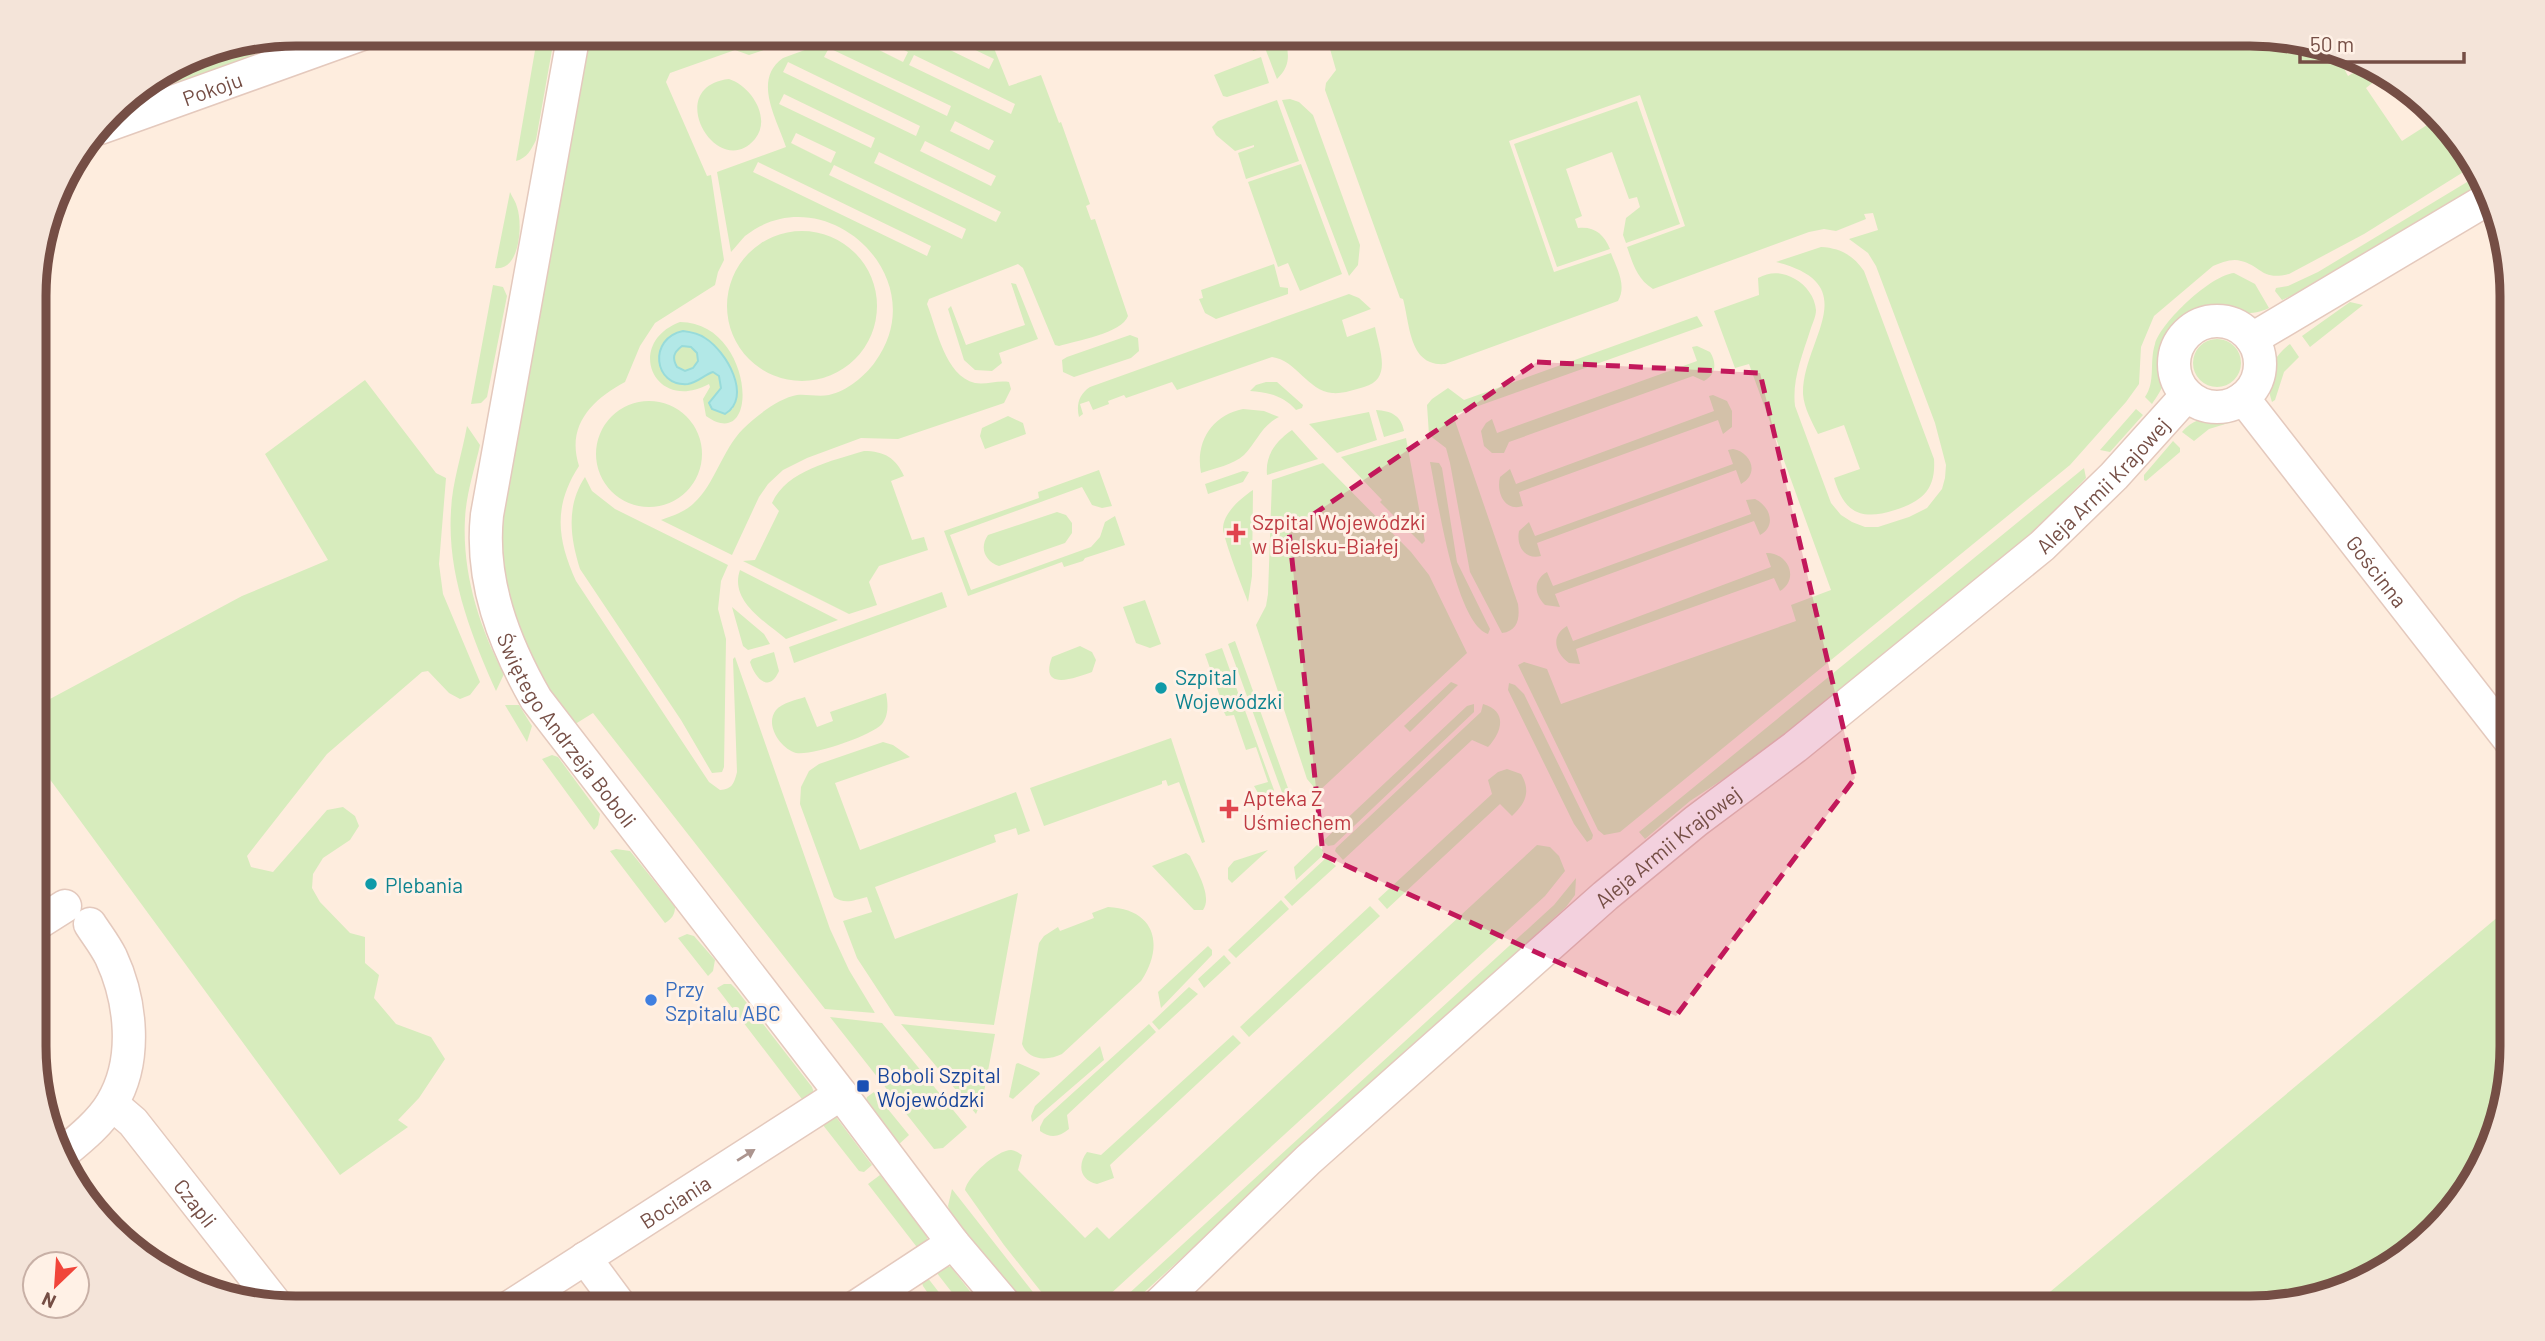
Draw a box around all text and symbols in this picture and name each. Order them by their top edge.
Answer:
scale bar [2300,21,2464,65]
text: 50 m [2310,31,2354,56]
street label: Pokoju [179,66,245,110]
street label: Aleja Armii Krajowej [2030,412,2174,558]
place label: Szpital Wojewódzki w Bielsku-Białej [1252,509,1426,558]
marker: Szpital Wojewódzki w Bielsku-Białej [1226,523,1246,543]
street label: Gościnna [2342,530,2413,612]
street label: Świętego Andrzeja Boboli [493,629,642,832]
place label: Szpital Wojewódzki [1175,664,1283,713]
marker: Szpital Wojewódzki [1153,680,1169,696]
street label: Aleja Armii Krajowej [1589,780,1745,912]
place label: Apteka Z Uśmiechem [1243,785,1351,834]
marker: Apteka Z Uśmiechem [1221,801,1237,817]
place label: Plebania [385,872,463,897]
marker: Plebania [363,876,379,892]
place label: Przy Szpitalu ABC [665,976,781,1025]
marker: Przy Szpitalu ABC [643,992,659,1008]
place label: Boboli Szpital Wojewódzki [877,1062,1001,1111]
marker: Boboli Szpital Wojewódzki [855,1078,871,1094]
one-way arrow [736,1149,755,1162]
street label: Bociania [635,1169,715,1233]
street label: Czapli [169,1173,223,1232]
north arrow [21,1250,91,1320]
text: N [38,1288,59,1314]

